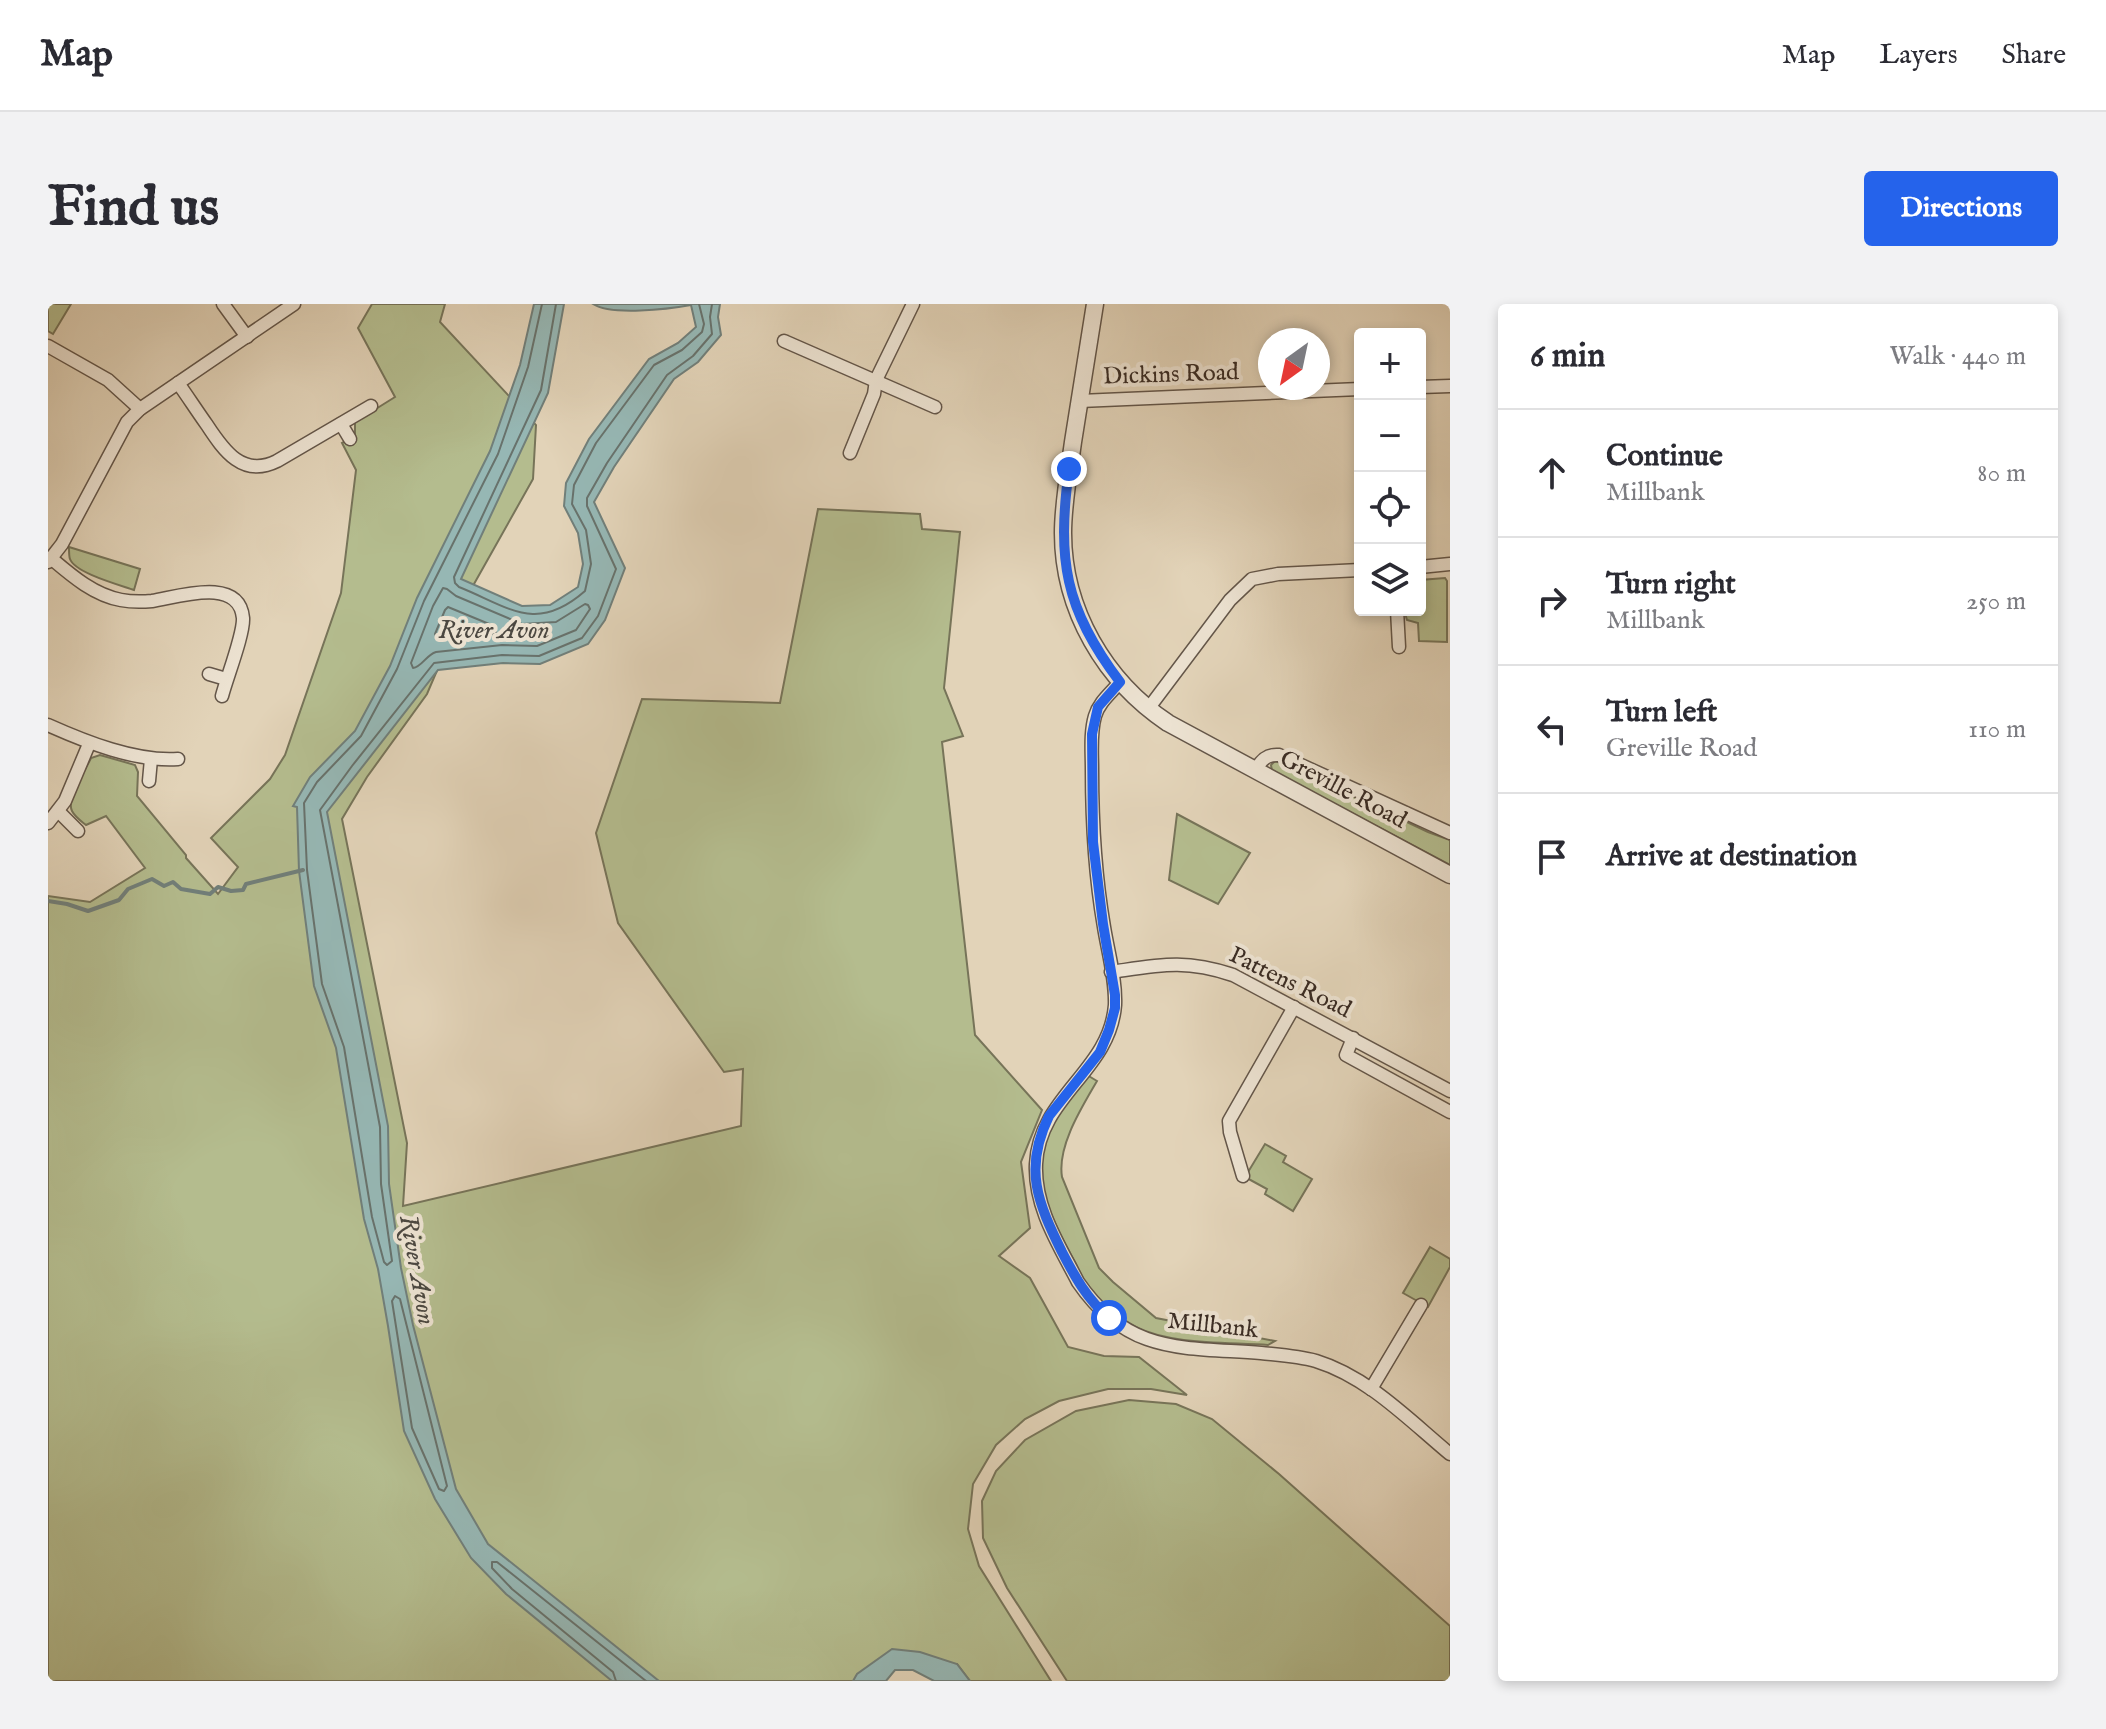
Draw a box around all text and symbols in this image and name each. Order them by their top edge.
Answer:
text: Map [40,31,113,79]
text: Map [1782,38,1835,73]
text: Layers [1879,38,1958,73]
text: Share [2002,38,2066,73]
button: Directions [1864,171,2058,246]
text: Find us [48,173,219,244]
north arrow [1258,328,1330,400]
map controls [1354,328,1426,616]
button: + [1354,328,1426,400]
text: 6 min [1530,335,1605,378]
text: Walk · 440 m [1889,340,2026,373]
street label: Dickins Road [1103,357,1240,393]
button: − [1354,400,1426,472]
text: Continue [1606,438,1723,476]
route end [1051,451,1087,487]
icon: ahead [1530,451,1574,495]
text: 80 m [1977,457,2026,490]
button: locate [1354,472,1426,544]
text: Millbank [1606,476,1705,509]
button: layers [1354,544,1426,616]
text: Turn right [1606,566,1736,604]
icon: right [1530,579,1574,623]
text: 250 m [1966,585,2026,618]
text: Millbank [1606,604,1705,637]
water label: River Avon [438,614,550,647]
text: Turn left [1606,694,1717,732]
icon: left [1530,707,1574,751]
text: 110 m [1968,713,2026,746]
text: Greville Road [1606,732,1757,765]
street label: Greville Road [1274,744,1412,837]
icon: arrive [1530,835,1574,879]
text: Arrive at destination [1606,838,1857,876]
street label: Pattens Road [1224,940,1356,1026]
water label: River Avon [391,1212,443,1328]
route start [1091,1300,1127,1336]
street label: Millbank [1166,1306,1260,1346]

